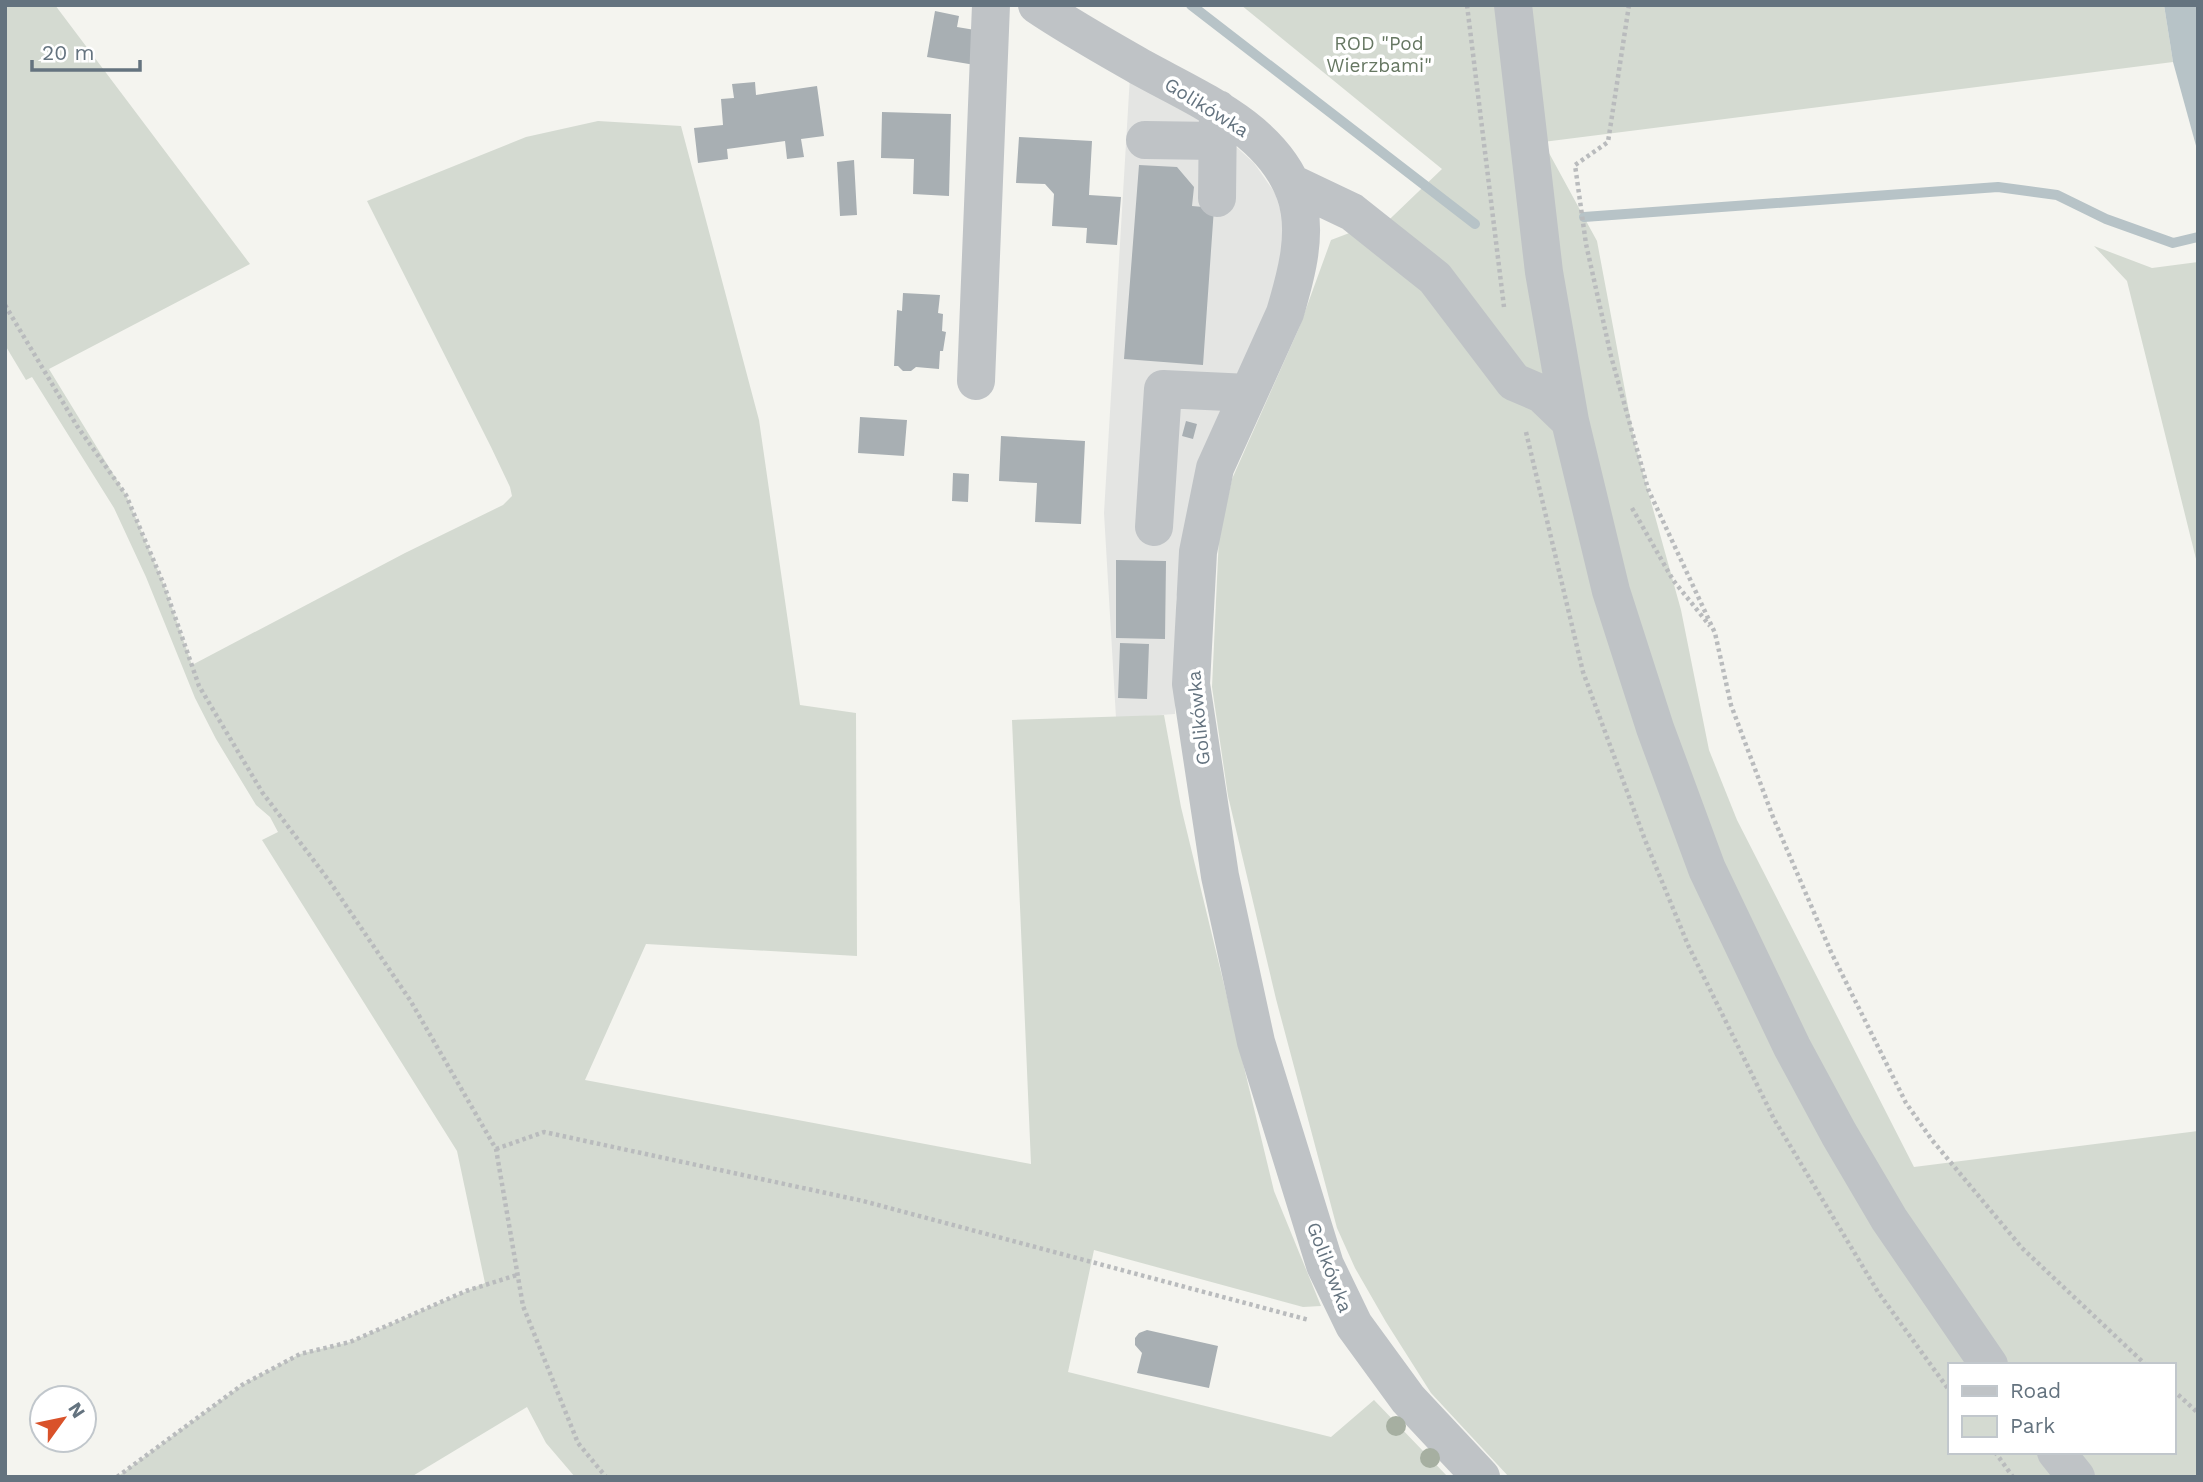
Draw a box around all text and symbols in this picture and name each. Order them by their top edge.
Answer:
scale bar [32,28,140,72]
park label: ROD "Pod Wierzbami" [1326,32,1432,77]
text: 20 m [42,40,94,65]
street label: Golikówka [1160,73,1253,142]
street label: Golikówka [1182,669,1215,766]
street label: Golikówka [1302,1219,1357,1316]
legend [1948,1363,2175,1454]
text: Road [2010,1378,2061,1403]
north arrow [28,1384,98,1454]
text: N [63,1398,90,1422]
text: Park [2010,1413,2055,1438]

